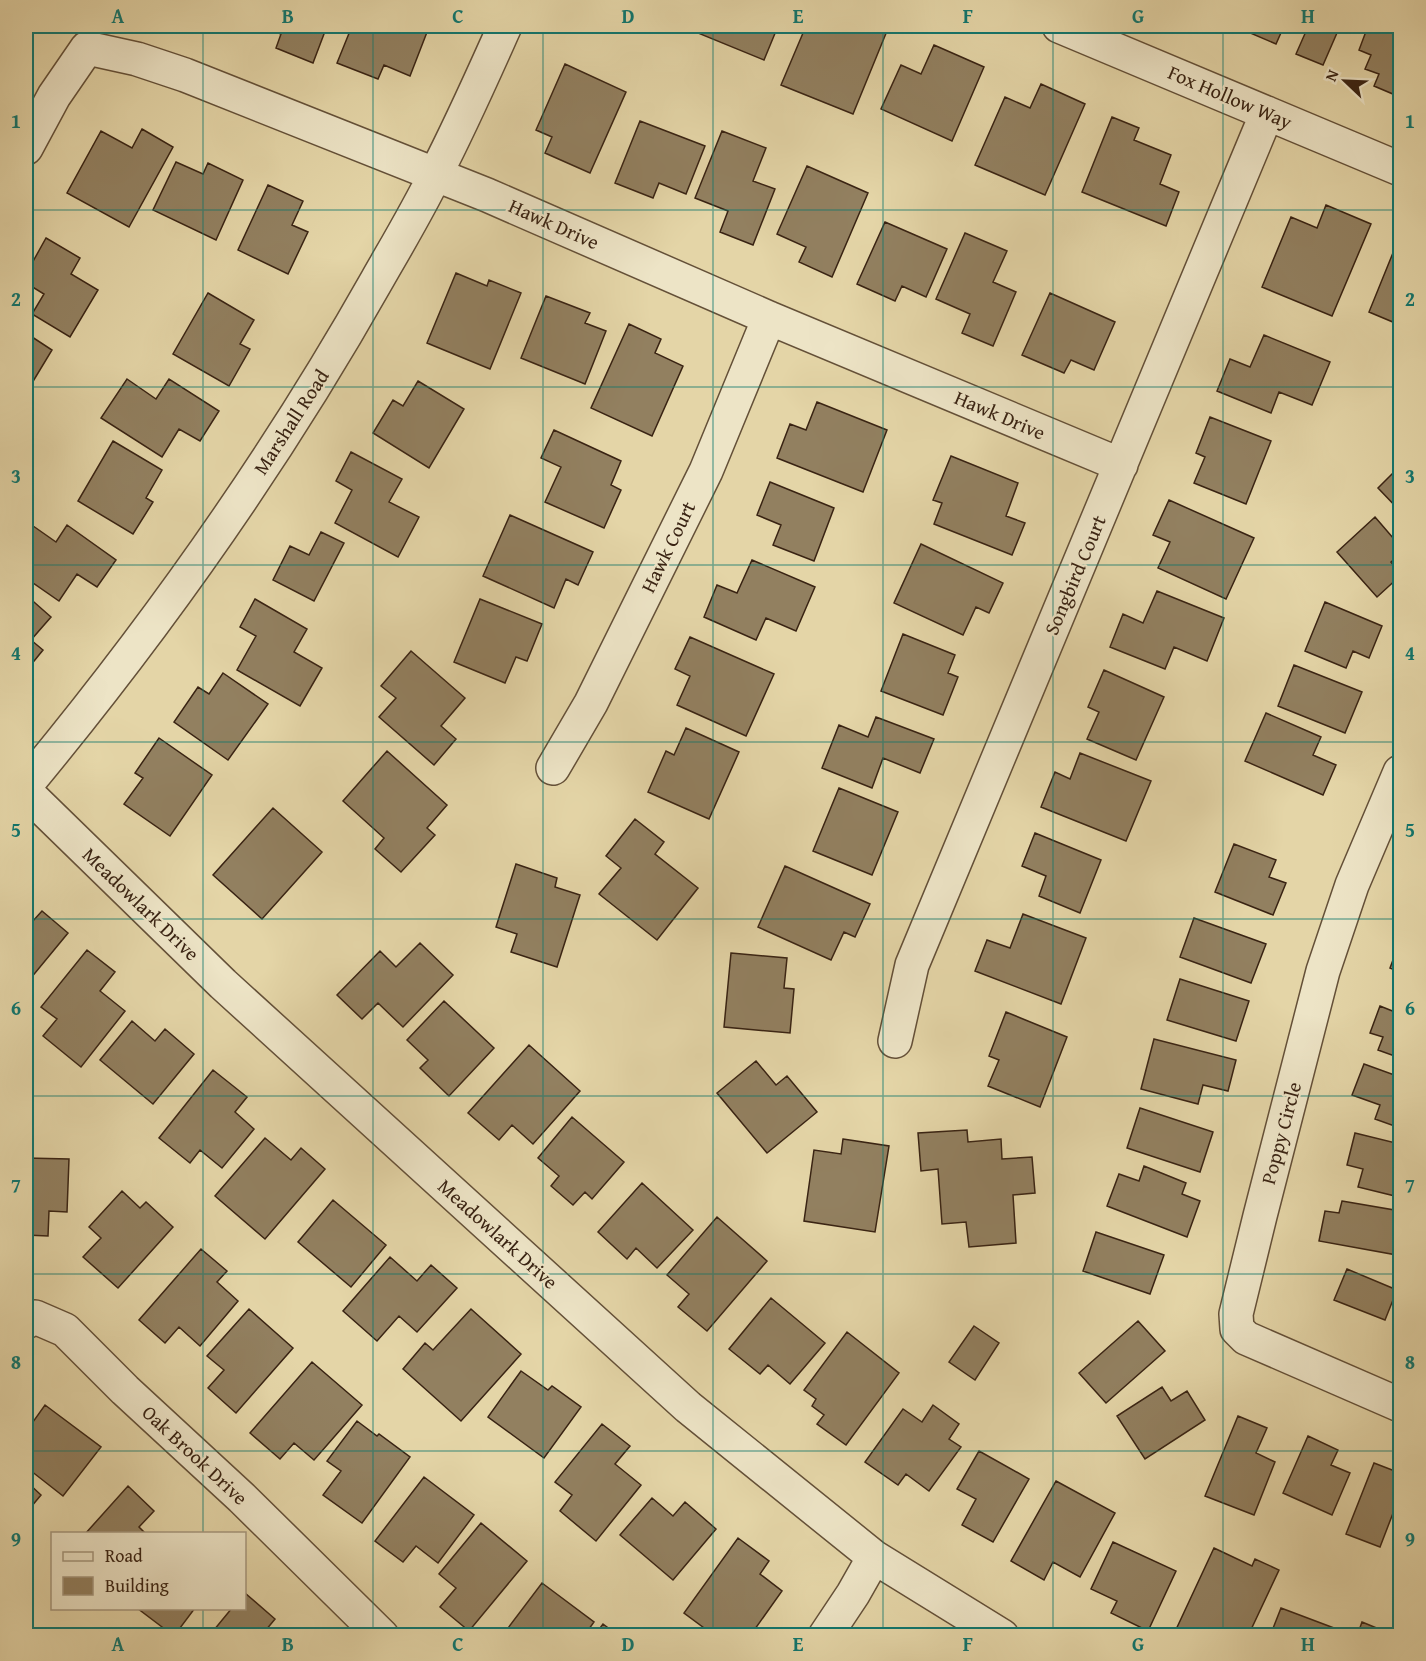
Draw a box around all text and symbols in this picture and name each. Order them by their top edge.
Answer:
text: A [112,1,125,30]
text: B [282,1,294,30]
text: C [452,1,464,30]
text: D [621,1,635,30]
text: E [793,1,804,30]
text: F [963,1,973,30]
text: G [1132,1,1144,30]
text: H [1301,1,1315,30]
north arrow [1315,51,1375,111]
street label: Fox Hollow Way [1164,57,1297,136]
text: N [1318,65,1344,85]
text: 1 [11,106,21,135]
text: 1 [1405,106,1415,135]
street label: Hawk Drive [504,191,604,256]
text: 2 [11,284,21,313]
text: 2 [1405,284,1415,313]
street label: Marshall Road [246,363,336,480]
street label: Hawk Drive [950,382,1050,447]
text: 3 [11,461,21,490]
text: 3 [1405,461,1415,490]
street label: Hawk Court [633,496,702,597]
street label: Songbird Court [1036,510,1113,639]
text: 4 [11,638,21,667]
text: 4 [1405,638,1415,667]
text: 5 [11,815,21,844]
text: 5 [1405,815,1415,844]
street label: Meadowlark Drive [76,840,206,967]
text: 6 [11,993,21,1022]
text: 6 [1405,993,1415,1022]
street label: Poppy Circle [1253,1078,1308,1187]
text: 7 [11,1170,21,1199]
text: 7 [1405,1170,1415,1199]
street label: Meadowlark Drive [432,1172,565,1296]
text: 8 [11,1347,21,1376]
text: 8 [1405,1347,1415,1376]
street label: Oak Brook Drive [136,1398,255,1511]
text: 9 [11,1524,21,1553]
text: 9 [1405,1524,1415,1553]
legend [51,1532,246,1610]
text: Road [105,1542,143,1569]
text: Building [105,1572,169,1599]
text: A [112,1629,125,1658]
text: B [282,1629,294,1658]
text: C [452,1629,464,1658]
text: D [621,1629,635,1658]
text: E [793,1629,804,1658]
text: F [963,1629,973,1658]
text: G [1132,1629,1144,1658]
text: H [1301,1629,1315,1658]

